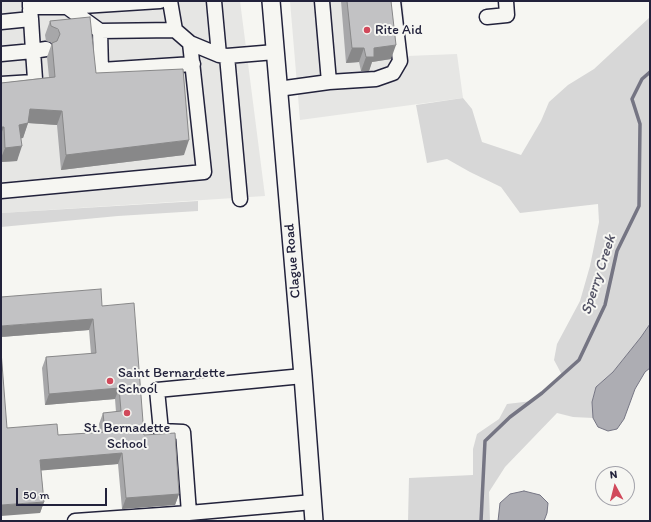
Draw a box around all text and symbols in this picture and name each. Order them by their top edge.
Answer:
place label: Rite Aid [375,22,422,38]
marker: Rite Aid [362,25,372,35]
street label: Clague Road [281,223,305,299]
water label: Sperry Creek [578,233,620,317]
place label: Saint Bernardette School [118,365,225,398]
marker: Saint Bernardette School [105,376,115,386]
marker: St. Bernadette School [122,408,132,418]
place label: St. Bernadette School [84,420,170,452]
north arrow [595,466,635,506]
text: N [609,468,618,481]
scale bar [18,480,109,506]
text: 50 m [23,488,49,502]

